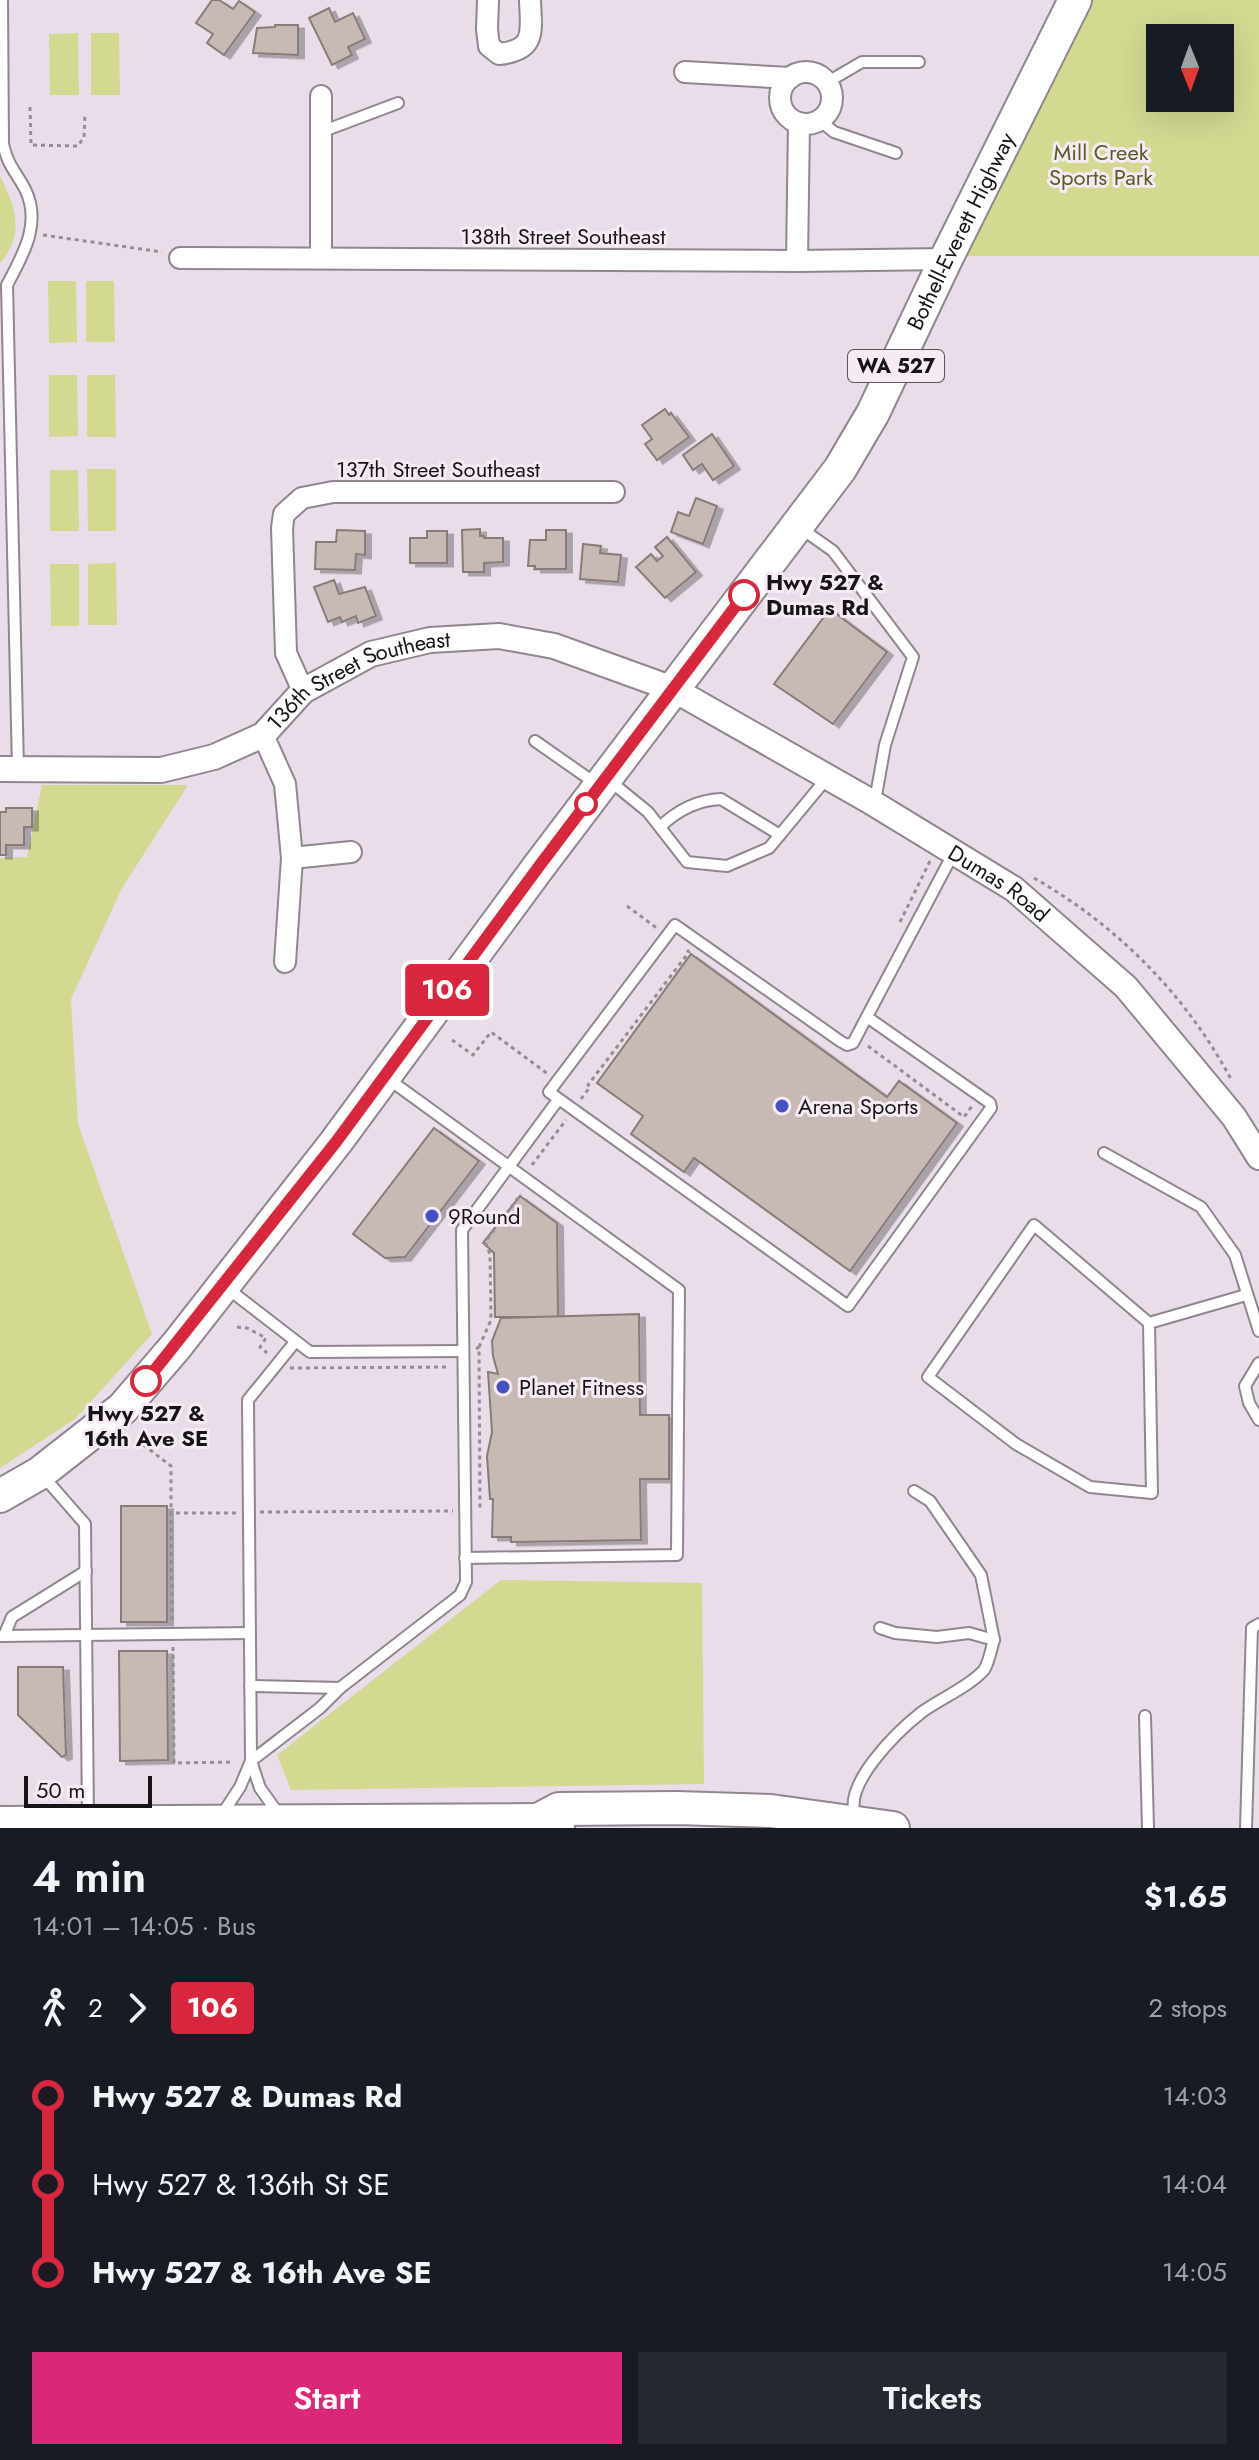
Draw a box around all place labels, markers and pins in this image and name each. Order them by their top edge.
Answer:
place label: Hwy 527 & Dumas Rd [766,566,884,623]
marker: Hwy 527 & Dumas Rd [729,580,759,610]
unlabelled marker [575,793,597,815]
place label: Arena Sports [798,1090,918,1122]
marker: Arena Sports [773,1097,791,1115]
place label: 9Round [448,1200,521,1232]
marker: 9Round [423,1207,441,1225]
marker: Hwy 527 & 16th Ave SE [131,1366,161,1396]
place label: Planet Fitness [519,1371,644,1403]
marker: Planet Fitness [494,1378,512,1396]
place label: Hwy 527 & 16th Ave SE [84,1397,208,1454]

